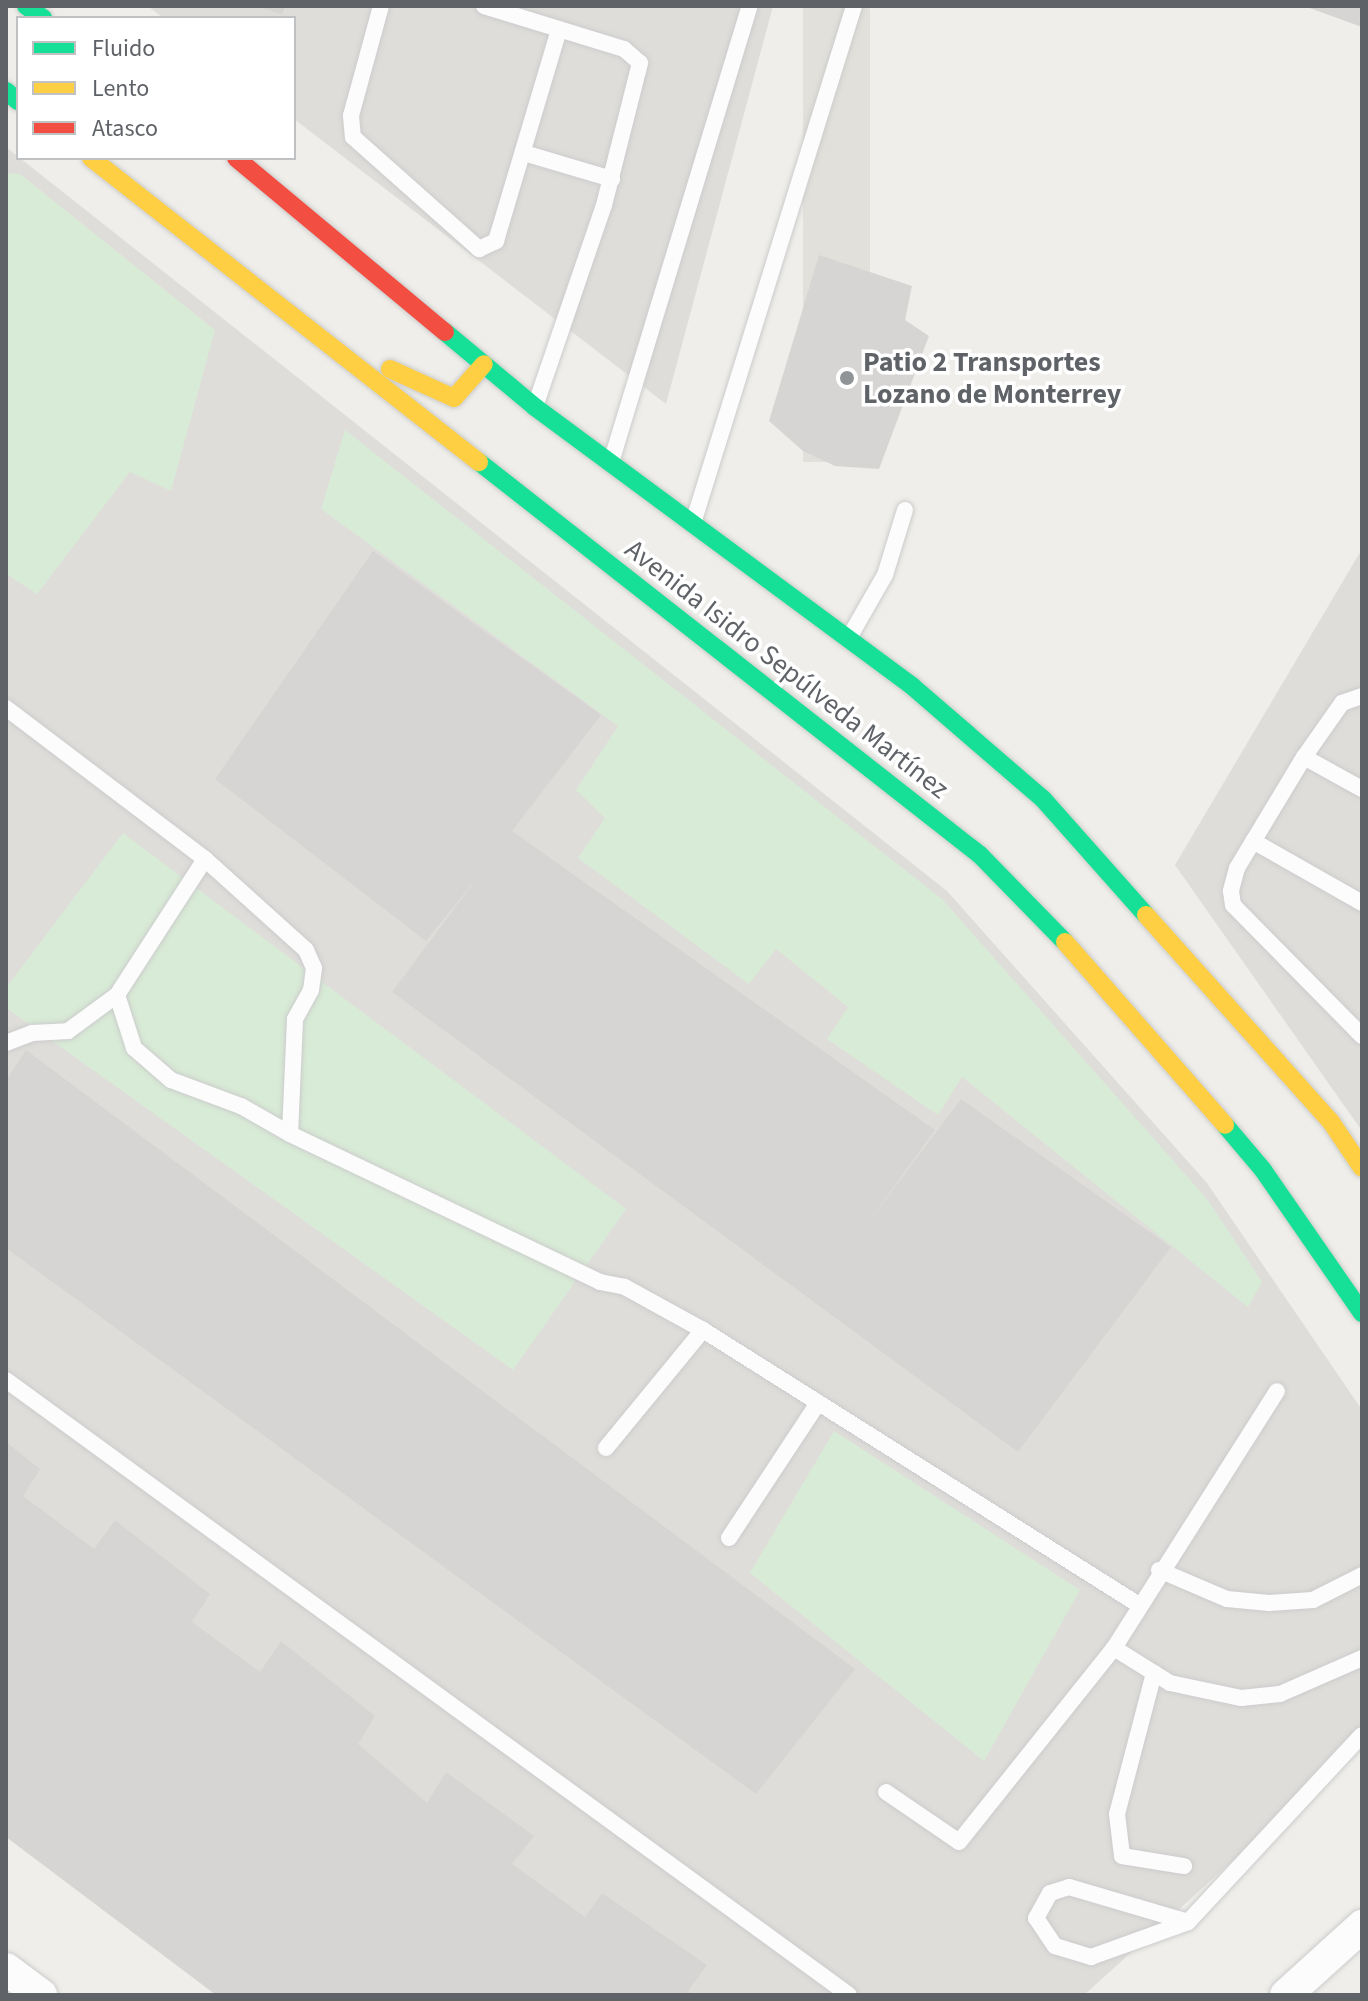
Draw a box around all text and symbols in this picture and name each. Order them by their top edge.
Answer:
legend [16,16,296,160]
text: Fluido [92,31,155,66]
text: Lento [92,71,149,106]
text: Atasco [92,111,158,146]
place label: Patio 2 Transportes Lozano de Monterrey [863,345,1121,411]
marker: Patio 2 Transportes Lozano de Monterrey [838,369,856,387]
street label: Avenida Isidro Sepúlveda Martínez [618,532,956,806]

